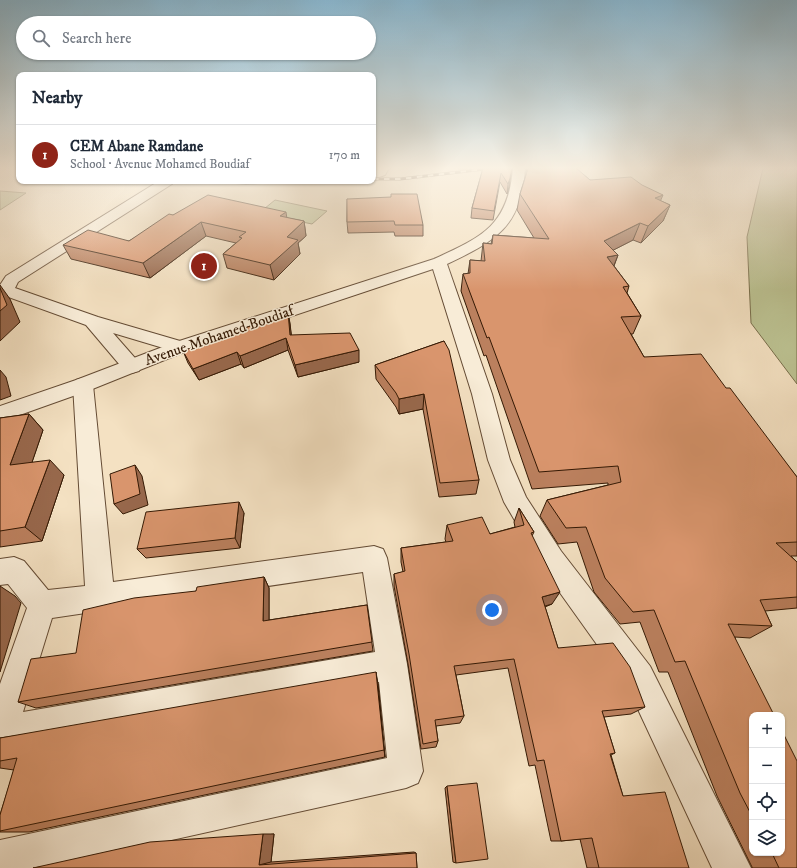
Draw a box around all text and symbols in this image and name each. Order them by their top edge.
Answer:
search box [16,16,376,60]
icon: search [30,27,52,49]
text: Search here [62,29,131,48]
text: Nearby [32,87,82,109]
text: CEM Abane Ramdane [70,137,203,156]
text: 1 [43,147,47,163]
text: 170 m [329,147,360,163]
text: School · Avenue Mohamed Boudiaf [70,156,250,172]
pin: 1 [191,251,217,281]
street label: Avenue Mohamed Boudiaf [142,300,298,370]
your location [482,600,502,620]
map controls [749,712,785,856]
button: + [749,712,785,748]
button: − [749,748,785,784]
button: locate [749,784,785,820]
button: layers [749,820,785,856]

